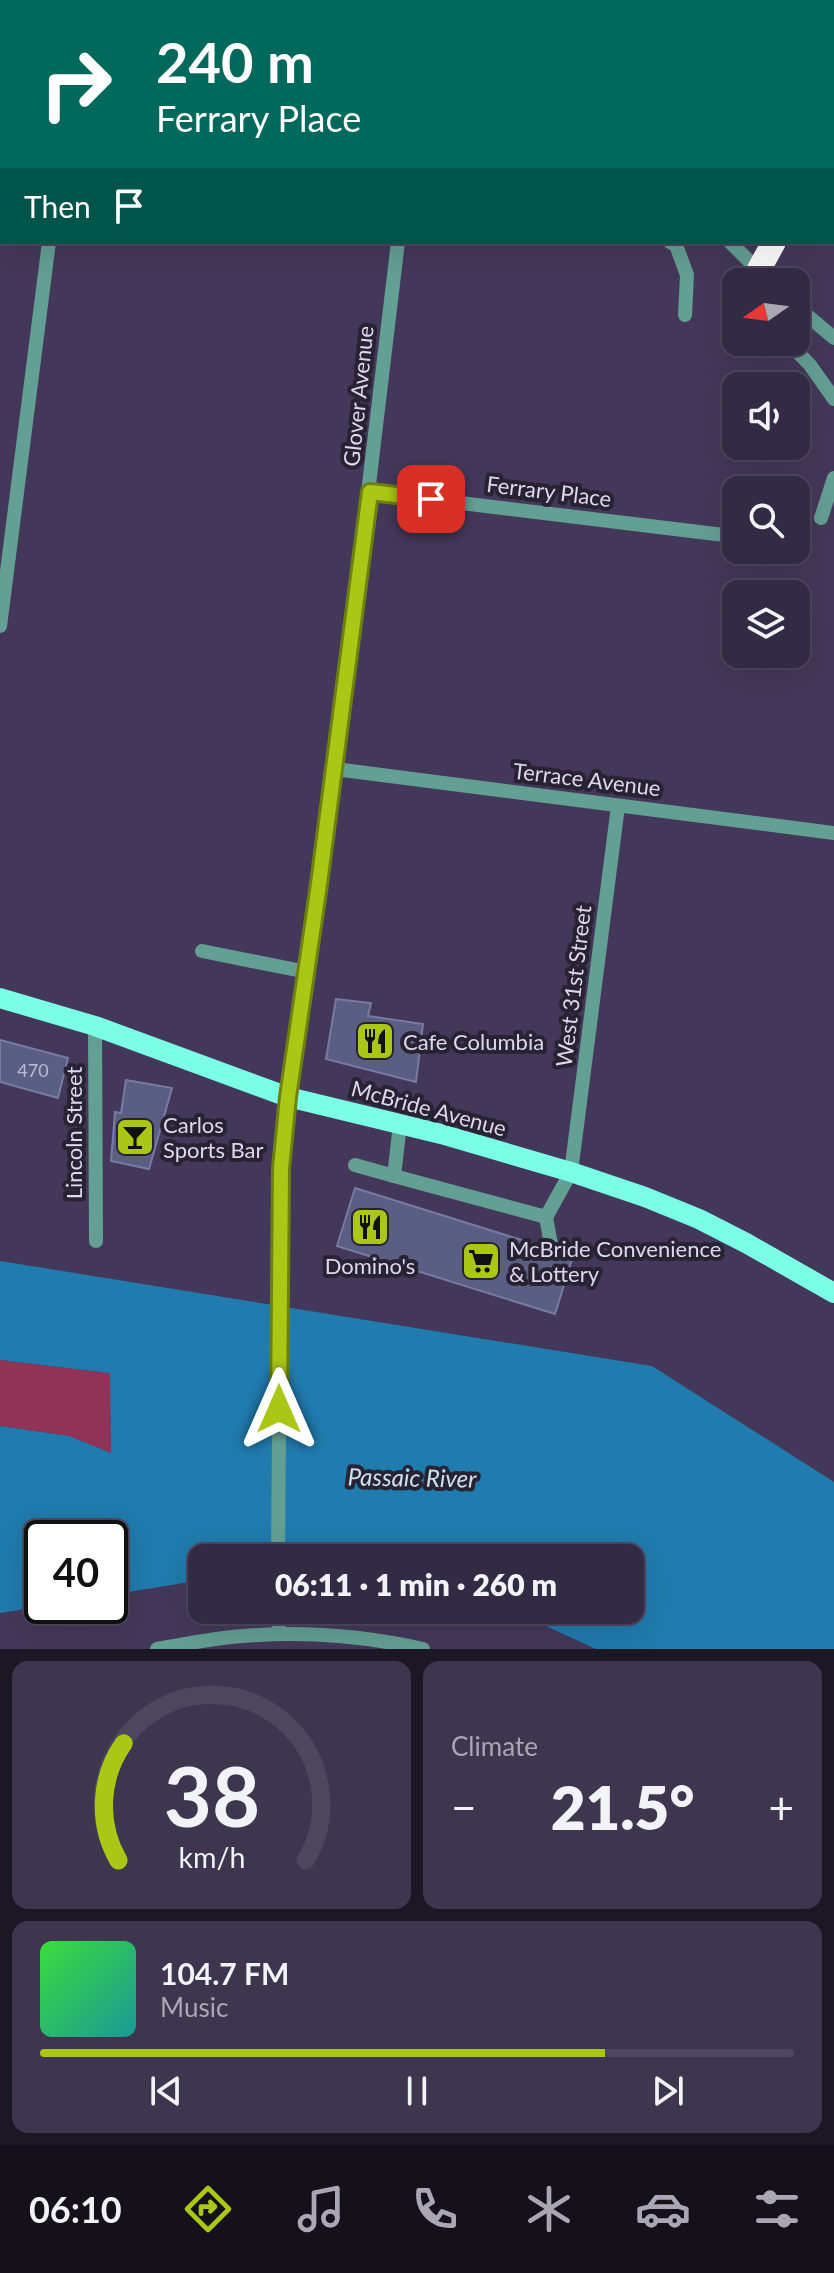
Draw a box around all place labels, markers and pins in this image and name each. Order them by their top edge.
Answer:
pin [397,465,465,533]
restaurant icon: Cafe Columbia [354,1020,396,1062]
place label: Cafe Columbia [403,1028,544,1055]
place label: Carlos Sports Bar [163,1111,264,1163]
bar icon: Carlos Sports Bar [114,1116,156,1158]
restaurant icon: Domino's [349,1206,391,1248]
place label: McBride Convenience & Lottery [509,1235,721,1287]
supermarket icon: McBride Convenience & Lottery [460,1240,502,1282]
place label: Domino's [325,1252,415,1279]

